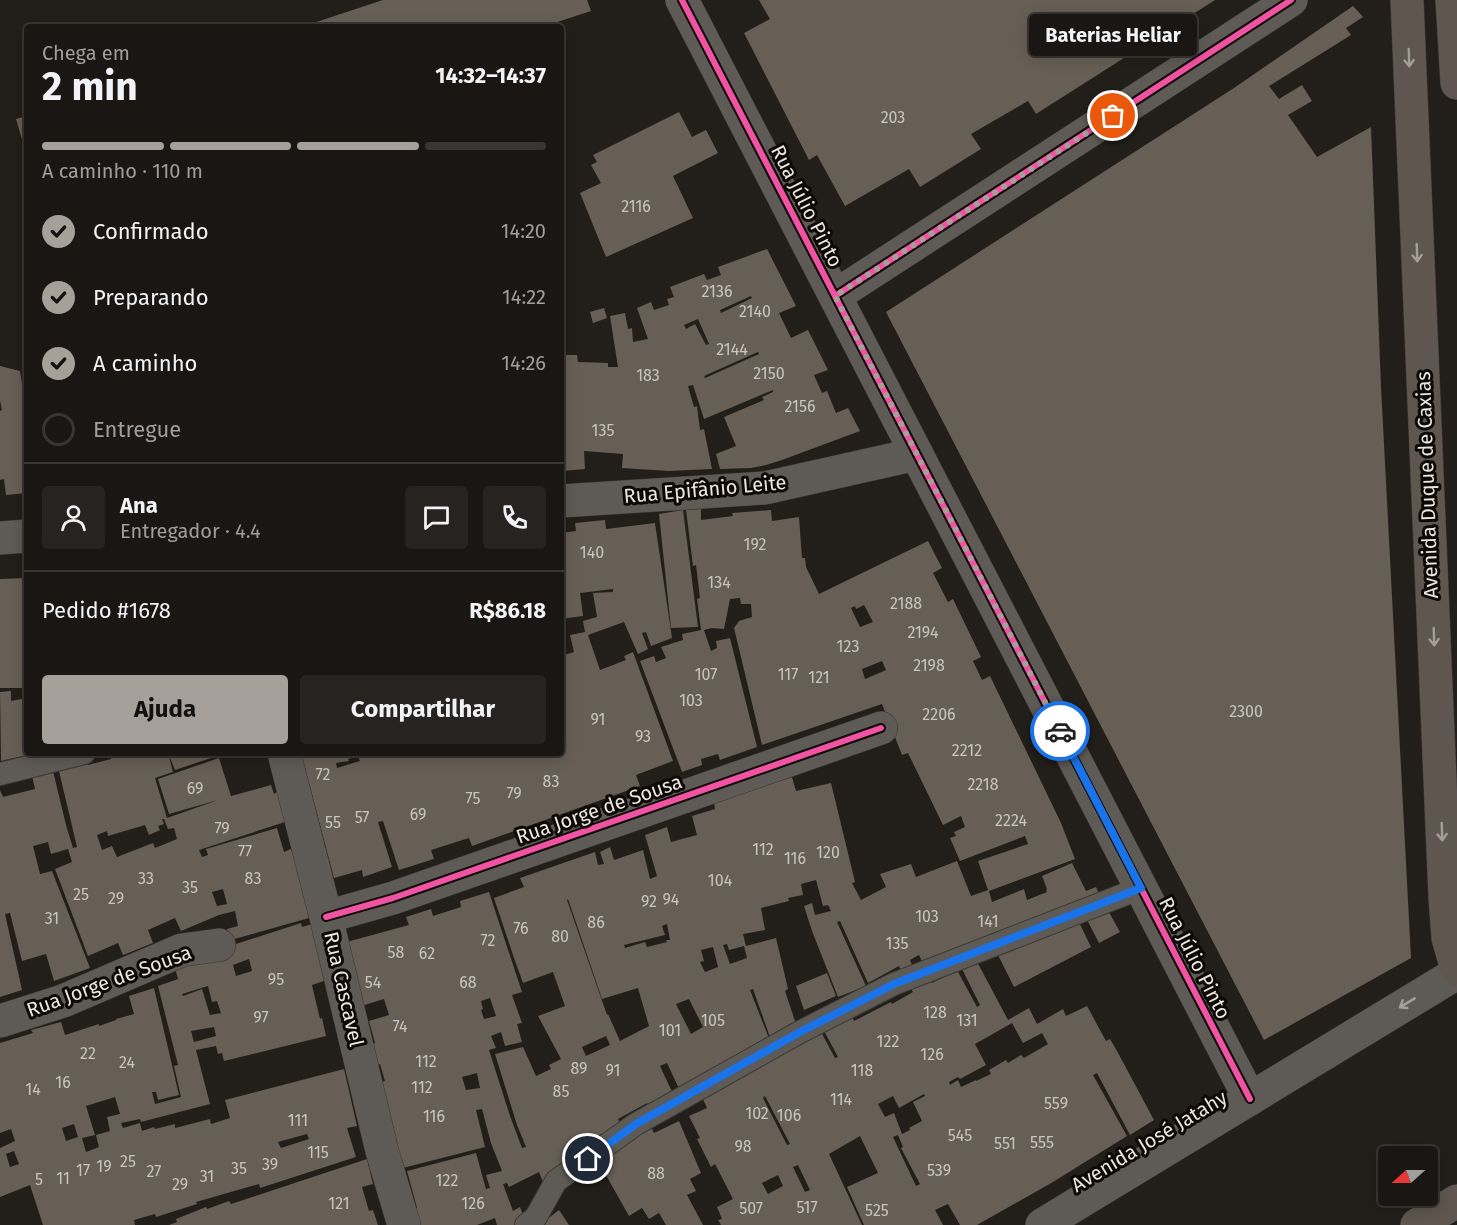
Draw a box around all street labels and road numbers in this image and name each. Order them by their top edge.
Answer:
street label: Rua Júlio Pinto [766,141,848,271]
street label: Avenida Duque de Caxias [1411,371,1443,599]
street label: Rua Epifânio Leite [623,470,787,508]
street label: Rua Jorge de Sousa [513,769,685,849]
street label: Rua Júlio Pinto [1154,893,1236,1023]
street label: Rua Cascavel [319,929,369,1049]
street label: Rua Jorge de Sousa [23,940,195,1022]
street label: Avenida José Jatahy [1067,1085,1231,1197]

